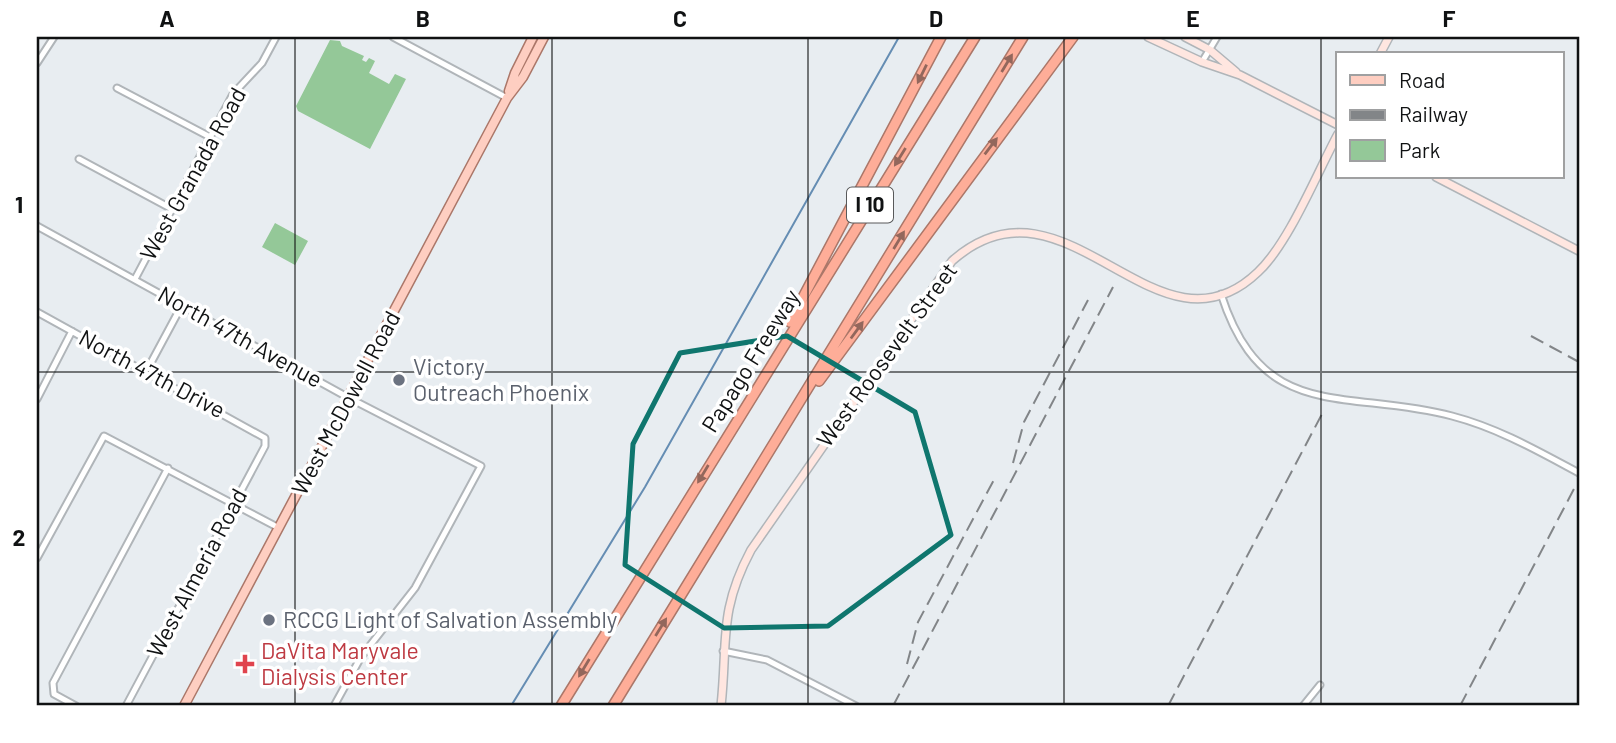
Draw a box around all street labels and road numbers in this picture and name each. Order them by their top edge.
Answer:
street label: West Granada Road [133,82,251,265]
road number: I 10 [847,188,893,222]
street label: West Roosevelt Street [810,257,962,452]
street label: North 47th Avenue [153,279,328,393]
street label: Papago Freeway [695,284,805,437]
street label: West McDowell Road [285,306,405,499]
street label: North 47th Drive [75,323,230,423]
street label: West Almeria Road [140,483,252,662]

